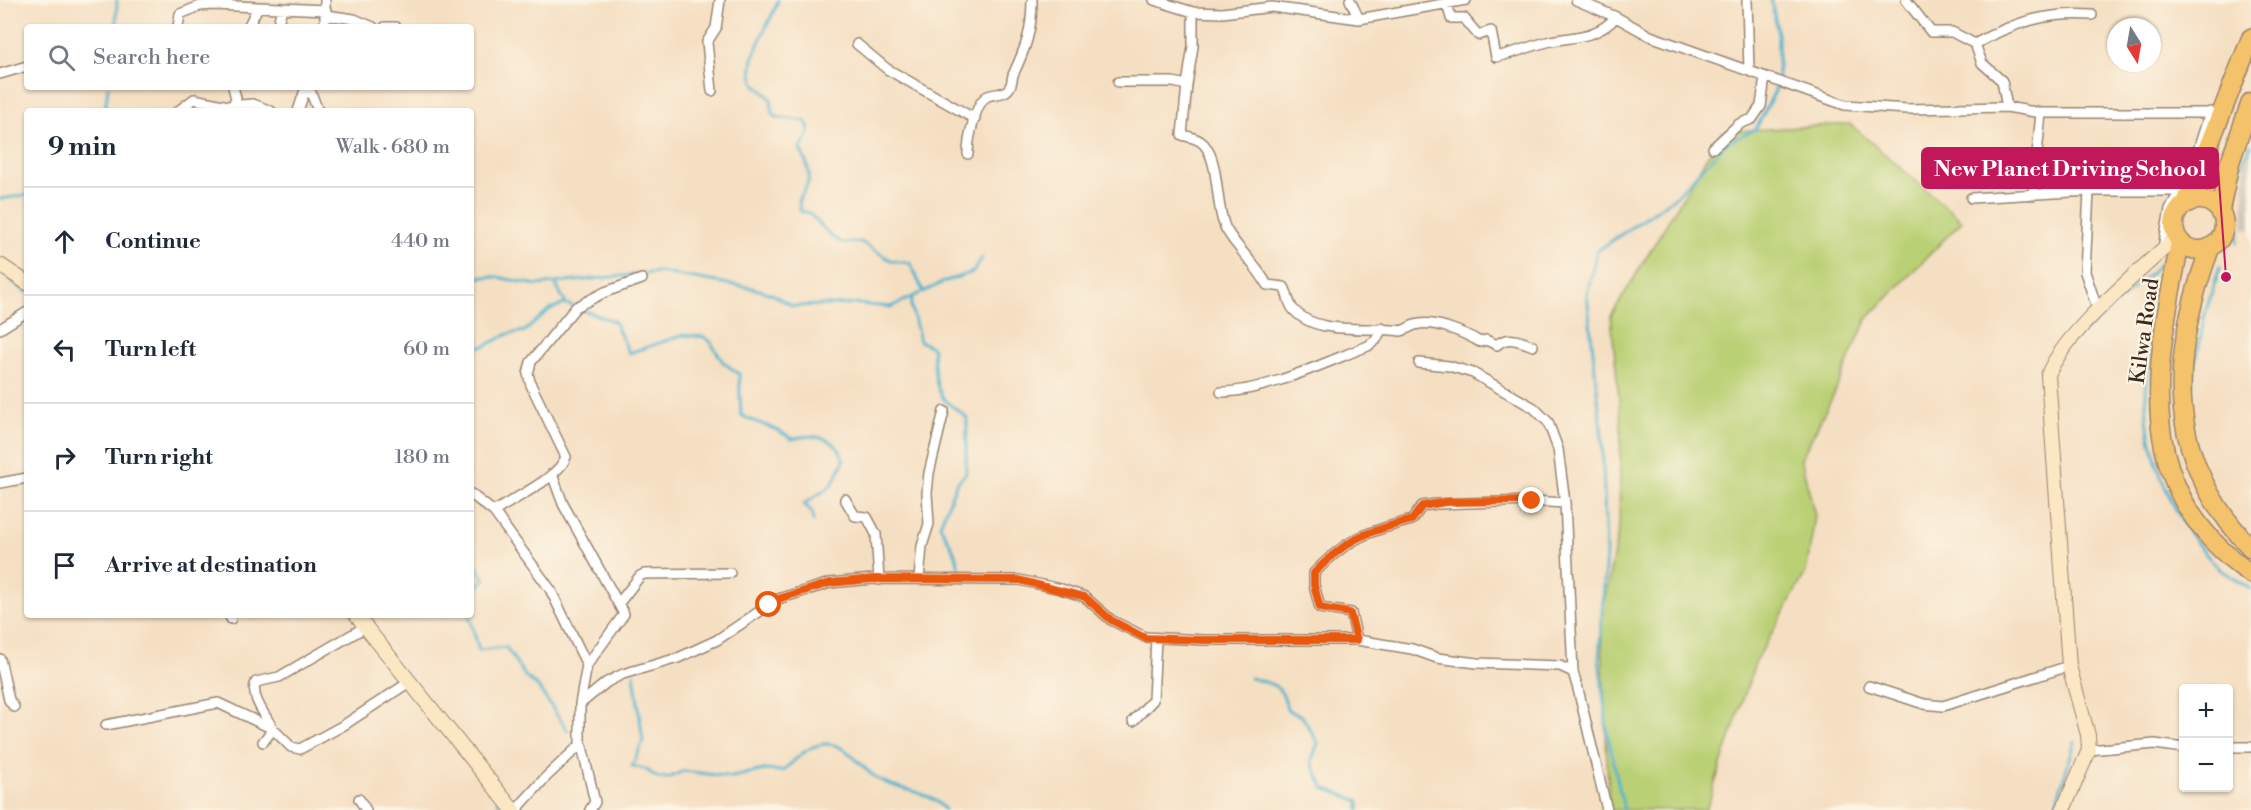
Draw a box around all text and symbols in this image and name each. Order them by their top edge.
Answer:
north arrow [2107,18,2161,72]
search box [24,24,474,90]
icon: search [45,41,78,74]
text: Search here [93,44,210,71]
text: 9 min [48,131,116,163]
text: Walk · 680 m [336,135,450,160]
callout: New Planet Driving School [1922,148,2218,188]
text: New Planet Driving School [1934,156,2206,183]
icon: ahead [48,225,81,258]
text: Continue [105,228,201,255]
text: 440 m [391,229,450,254]
street label: Kilwa Road [2125,276,2165,386]
icon: left [48,333,81,366]
text: Turn left [105,336,196,363]
text: 60 m [403,337,450,362]
icon: right [48,441,81,474]
text: Turn right [105,444,213,471]
text: 180 m [395,445,450,470]
route end [1518,487,1544,513]
icon: arrive [48,549,81,582]
text: Arrive at destination [105,552,317,579]
route start [755,591,781,617]
map controls [2179,684,2233,792]
button: + [2179,684,2233,738]
button: − [2179,738,2233,792]

